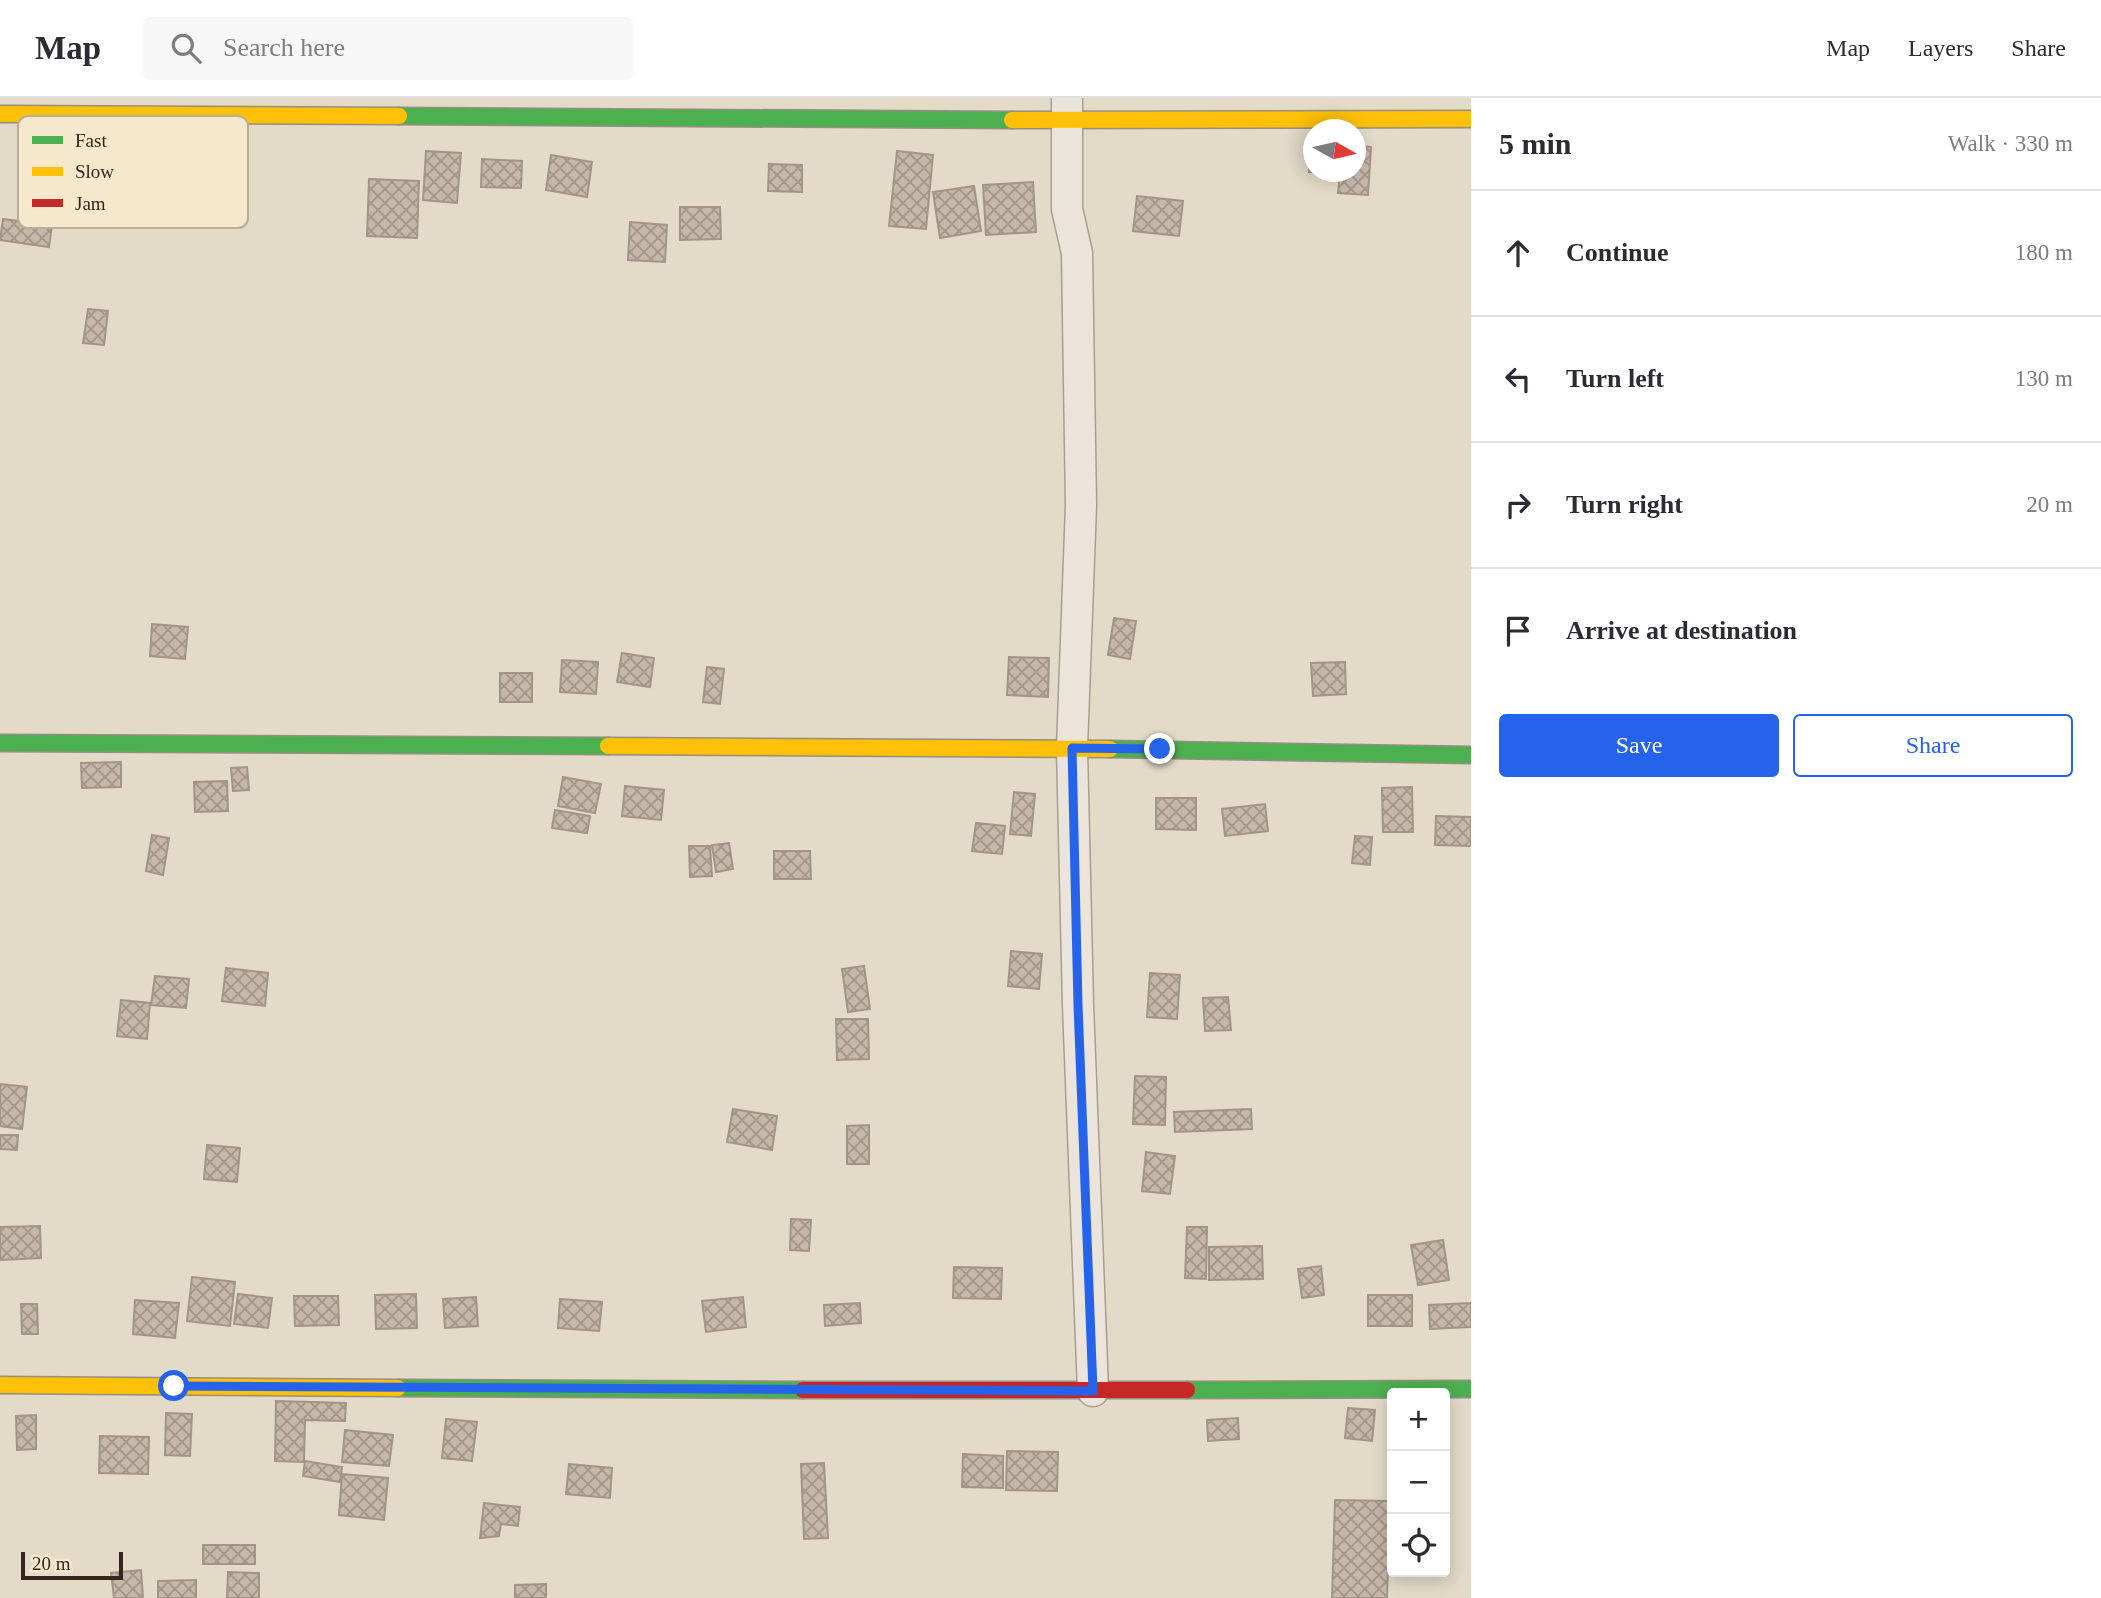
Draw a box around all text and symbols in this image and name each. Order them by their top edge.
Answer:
search box [143,17,633,80]
icon: search [167,29,205,67]
text: Map [35,30,101,66]
text: Search here [223,33,345,62]
text: Map [1826,35,1870,61]
text: Layers [1908,35,1973,61]
text: Share [2011,35,2066,61]
legend [18,116,248,228]
north arrow [1303,119,1366,182]
text: 5 min [1499,127,1572,160]
text: Fast [75,130,107,151]
text: Walk · 330 m [1948,131,2073,156]
text: Slow [75,161,114,182]
text: Jam [75,193,106,214]
icon: ahead [1499,234,1537,272]
text: Continue [1566,238,1669,267]
text: 180 m [2015,240,2073,265]
icon: left [1499,360,1537,398]
text: Turn left [1566,364,1664,393]
text: 130 m [2015,366,2073,391]
icon: right [1499,486,1537,524]
text: Turn right [1566,490,1683,519]
text: 20 m [2026,492,2073,517]
icon: arrive [1499,612,1537,650]
text: Arrive at destination [1566,616,1797,645]
button: Save [1499,714,1779,777]
button: Share [1793,714,2073,777]
route end [1144,733,1175,764]
route start [158,1370,189,1401]
map controls [1387,1388,1450,1577]
button: + [1387,1388,1450,1451]
button: − [1387,1451,1450,1514]
button: locate [1387,1514,1450,1577]
scale bar [21,1549,122,1581]
text: 20 m [32,1553,71,1574]

